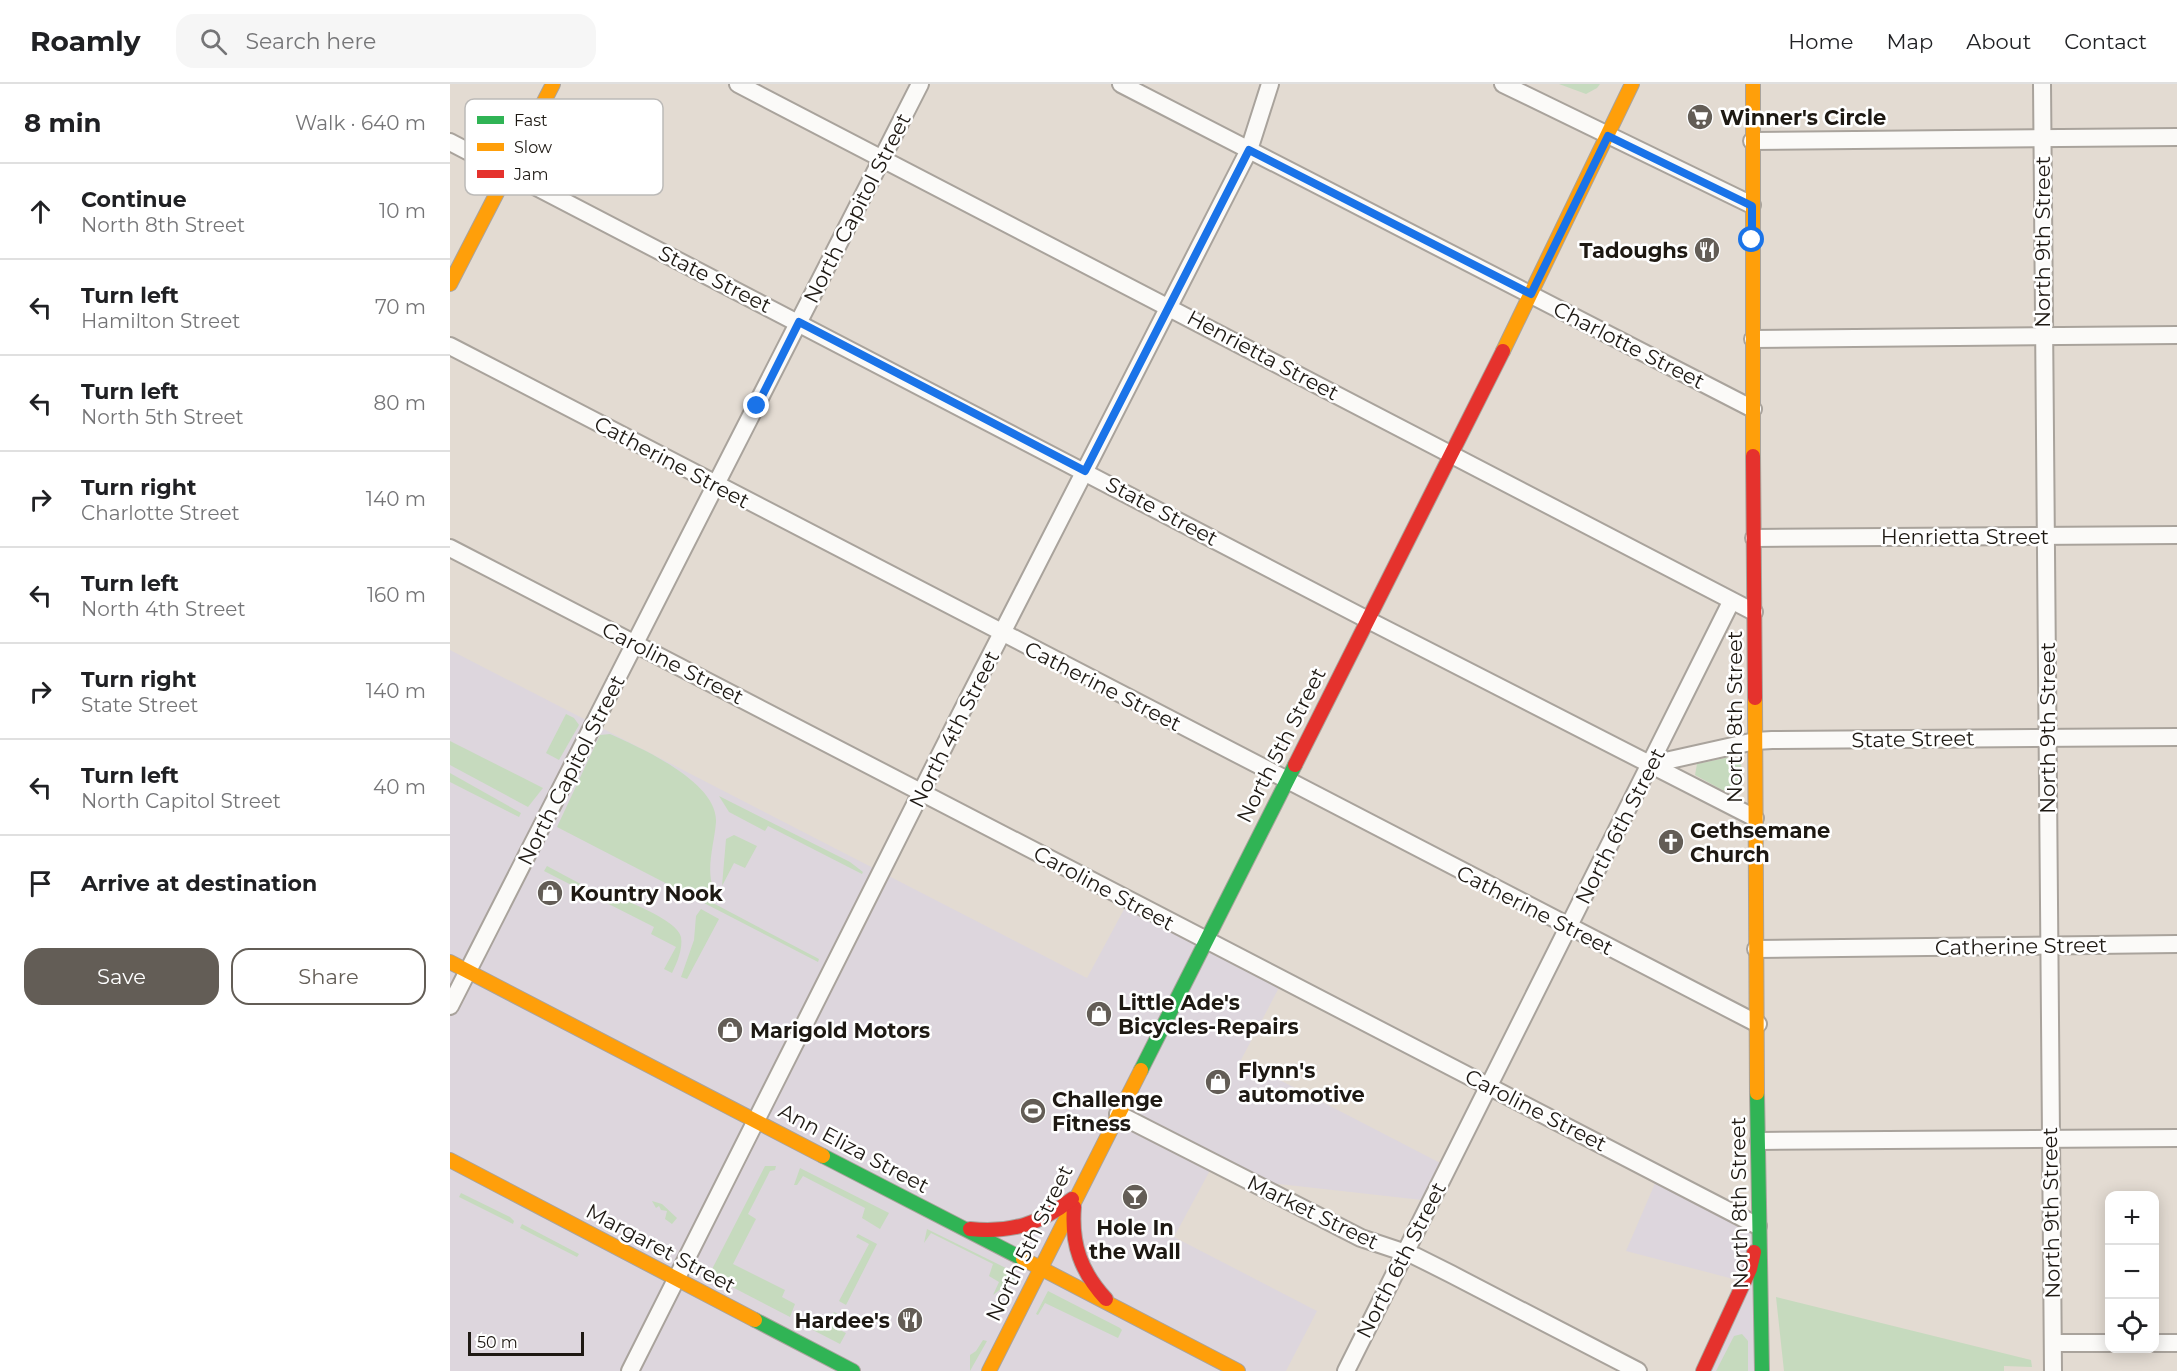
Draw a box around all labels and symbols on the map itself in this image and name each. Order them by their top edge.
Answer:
legend [465,99,663,195]
supermarket icon: Winner's Circle [1685,102,1715,132]
place label: Winner's Circle [1720,105,1886,130]
street label: North Capitol Street [798,109,916,307]
text: Fast [514,111,548,130]
text: Slow [514,138,552,157]
street label: North 9th Street [2030,156,2055,328]
text: Jam [513,165,548,184]
route start [1738,226,1764,252]
restaurant icon: Tadoughs [1692,235,1722,265]
place label: Tadoughs [1579,238,1688,263]
street label: State Street [654,240,776,318]
street label: Charlotte Street [1549,296,1709,394]
street label: Henrietta Street [1183,304,1343,406]
route end [743,392,769,418]
street label: Catherine Street [590,411,754,513]
street label: State Street [1102,471,1222,551]
street label: Henrietta Street [1881,524,2049,549]
street label: Caroline Street [598,617,748,709]
street label: North 8th Street [1722,631,1747,803]
street label: Catherine Street [1021,636,1185,736]
street label: North 9th Street [2035,642,2060,814]
street label: North 4th Street [904,646,1004,812]
street label: North 5th Street [1231,663,1331,827]
street label: North Capitol Street [512,671,630,869]
street label: State Street [1851,725,1975,753]
street label: North 6th Street [1570,744,1670,908]
place label: Gethsemane Church [1690,818,1830,867]
church icon: Gethsemane Church [1656,827,1686,857]
street label: Caroline Street [1029,840,1179,936]
street label: Catherine Street [1453,860,1617,960]
shop icon: Kountry Nook [535,878,565,908]
place label: Kountry Nook [570,881,723,906]
street label: Catherine Street [1935,932,2107,960]
place label: Little Ade's Bicycles-Repairs [1118,990,1299,1039]
shop icon: Little Ade's Bicycles-Repairs [1084,999,1114,1029]
shop icon: Marigold Motors [715,1015,745,1045]
place label: Marigold Motors [750,1018,930,1043]
place label: Flynn's automotive [1238,1058,1365,1107]
street label: Caroline Street [1461,1064,1611,1156]
shop icon: Flynn's automotive [1203,1067,1233,1097]
place label: Challenge Fitness [1052,1087,1163,1136]
sports icon: Challenge Fitness [1018,1096,1048,1126]
street label: Ann Eliza Street [775,1098,933,1198]
street label: North 8th Street [1725,1117,1753,1289]
street label: North 9th Street [2037,1127,2065,1299]
street label: North 5th Street [980,1161,1078,1325]
street label: Market Street [1243,1169,1383,1255]
street label: North 6th Street [1351,1178,1451,1342]
bar icon: Hole In the Wall [1120,1182,1150,1212]
street label: Margaret Street [582,1198,740,1298]
place label: Hole In the Wall [1089,1215,1181,1264]
restaurant icon: Hardee's [895,1305,925,1335]
place label: Hardee's [795,1308,890,1333]
scale bar [468,1329,584,1356]

